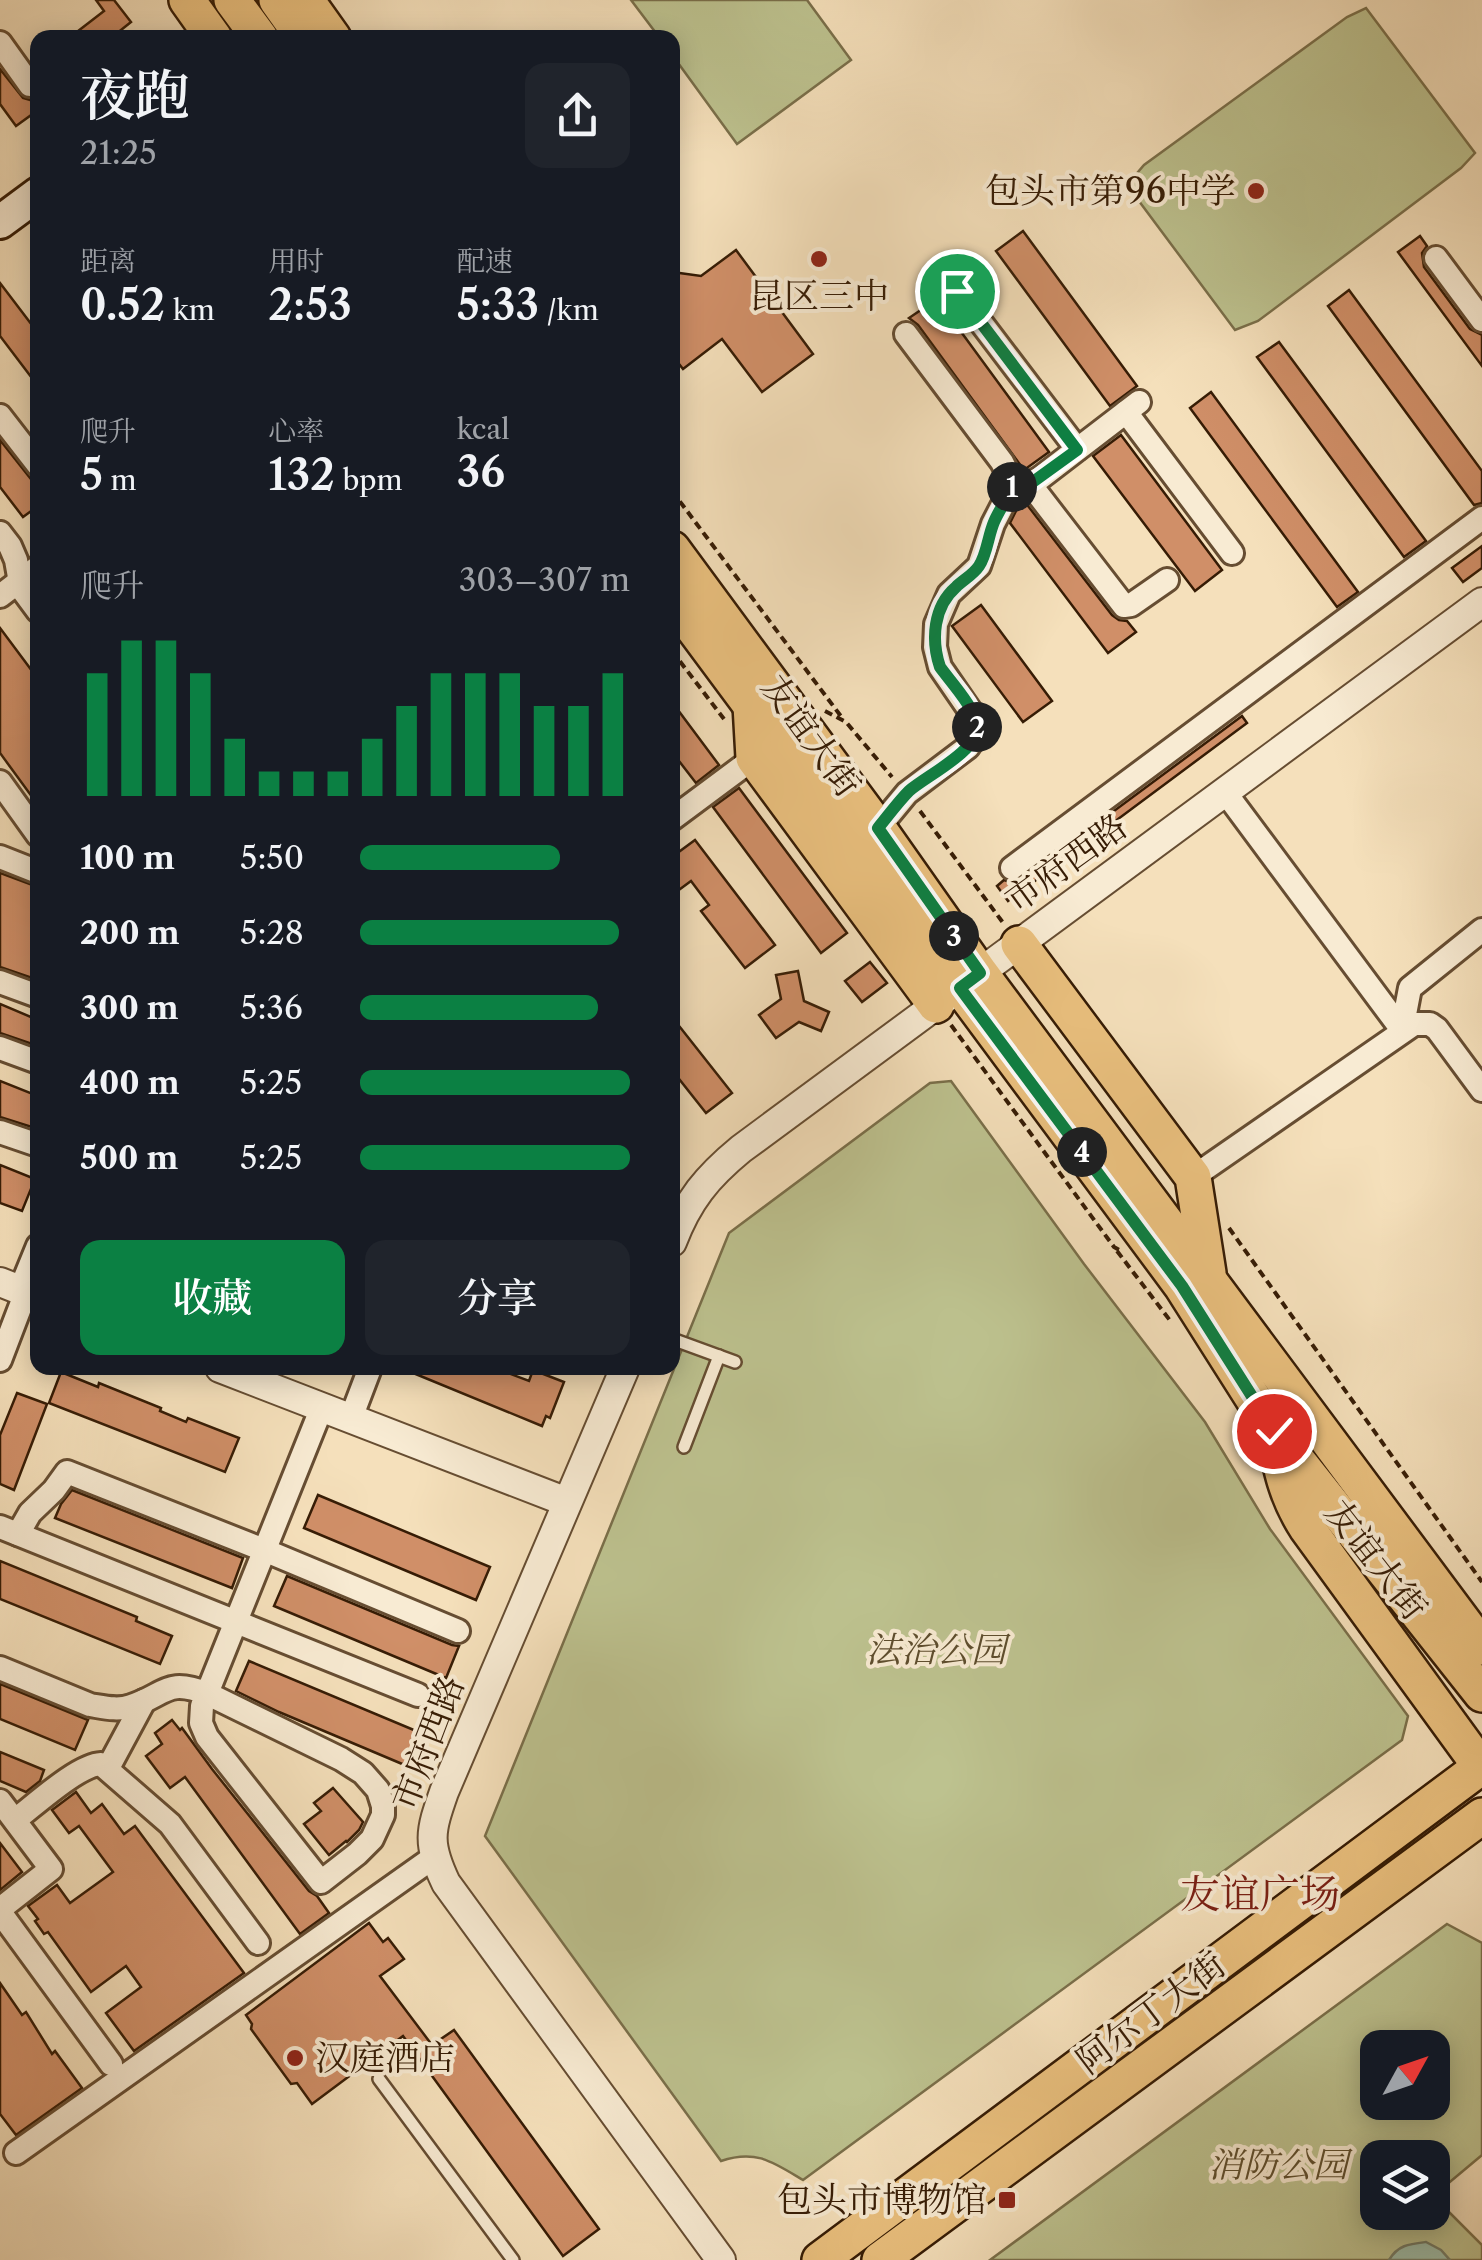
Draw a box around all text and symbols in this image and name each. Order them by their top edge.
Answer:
text: 夜跑 [80,62,190,129]
button: share [525,63,630,168]
text: 21:25 [80,133,157,172]
place label: 包头市第96中学 [985,169,1236,212]
marker: 包头市第96中学 [1245,180,1267,202]
text: 距离 [80,244,136,278]
text: 用时 [268,244,324,278]
text: 配速 [457,244,513,278]
marker: 昆区三中 [808,248,830,270]
pin [915,249,1000,334]
icon: arrive [930,264,985,319]
place label: 昆区三中 [749,274,889,317]
text: 0.52 [80,279,165,331]
text: 2:53 [268,279,352,331]
text: 5:33 [457,279,539,331]
text: km [165,293,215,327]
text: /km [539,293,599,327]
text: kcal [457,412,510,446]
text: 爬升 [80,414,136,448]
text: 心率 [268,414,324,448]
text: 36 [457,446,505,498]
text: 5 [80,449,103,501]
text: 132 [268,449,335,501]
pin: 1 [987,462,1037,512]
text: m [103,463,137,497]
text: bpm [335,463,403,497]
text: 1 [1006,470,1018,504]
text: 303–307 m [459,560,630,599]
text: 爬升 [80,566,144,605]
street label: 友谊大街 [753,666,870,805]
pin: 2 [952,702,1002,752]
text: 2 [969,710,985,744]
street label: 市府西路 [996,804,1135,921]
text: 100 m [80,838,175,877]
text: 5:50 [240,838,304,877]
pin: 3 [929,911,979,961]
text: 200 m [80,913,180,952]
text: 5:28 [240,913,304,952]
text: 3 [946,919,962,953]
text: 300 m [80,988,179,1027]
text: 5:36 [240,988,303,1027]
text: 400 m [80,1063,180,1102]
text: 5:25 [240,1063,302,1102]
pin: 4 [1057,1127,1107,1177]
text: 4 [1074,1135,1090,1169]
text: 500 m [80,1138,178,1177]
text: 5:25 [240,1138,302,1177]
button: 收藏 [80,1240,345,1355]
button: 分享 [365,1240,630,1355]
pin [1232,1389,1317,1474]
icon: check [1247,1404,1302,1459]
street label: 友谊大街 [1316,1491,1436,1628]
park label: 法治公园 [866,1628,1011,1671]
street label: 市府西路 [382,1670,473,1816]
district label: 友谊广场 [1180,1869,1340,1918]
street label: 阿尔丁大街 [1068,1943,1234,2082]
north arrow [1360,2030,1450,2120]
map controls [1360,2030,1450,2230]
place label: 汉庭酒店 [315,2036,455,2079]
marker: 汉庭酒店 [284,2047,306,2069]
button: layers [1360,2140,1450,2230]
park label: 消防公园 [1208,2143,1353,2186]
place label: 包头市博物馆 [777,2178,987,2221]
marker: 包头市博物馆 [996,2189,1018,2211]

